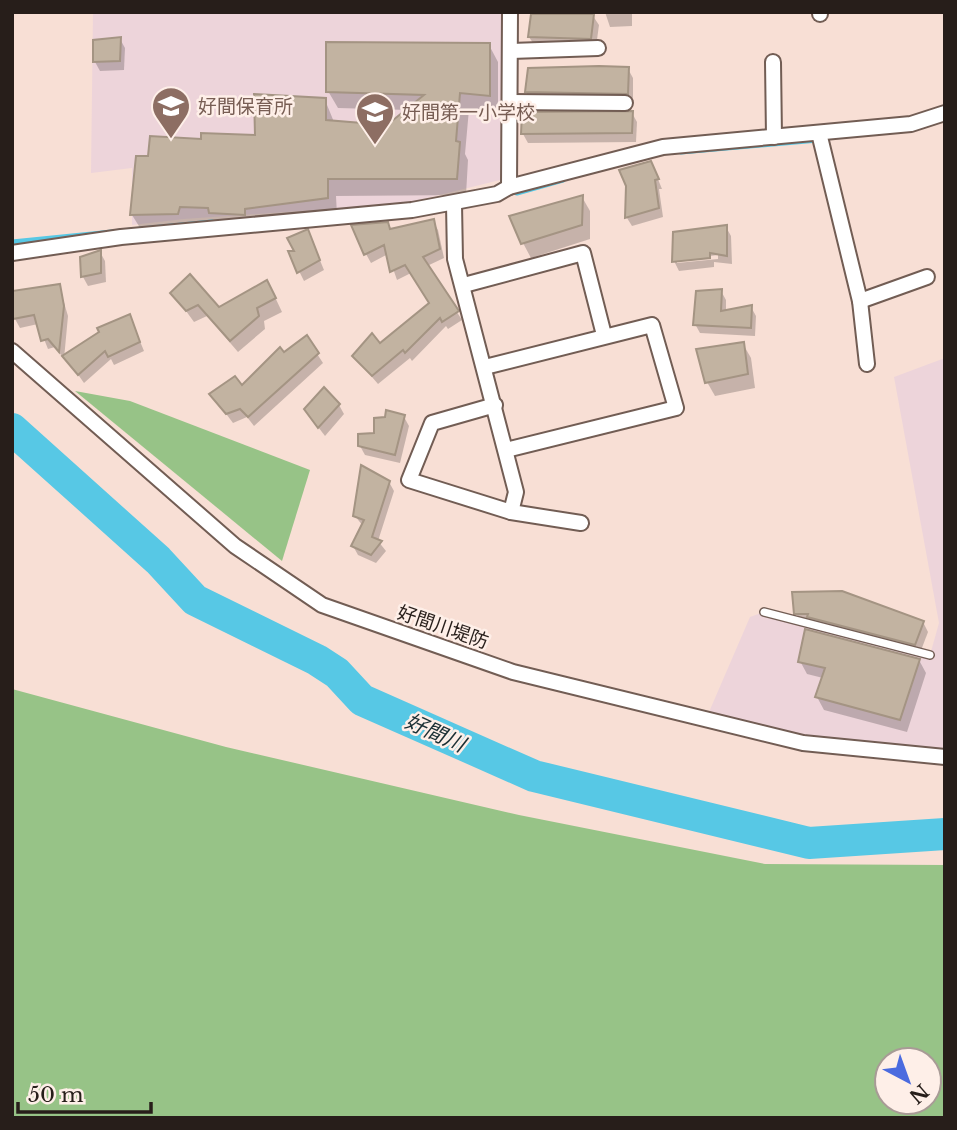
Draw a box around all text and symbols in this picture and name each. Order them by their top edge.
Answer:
school or university icon: 好間保育所 [150,85,192,140]
school or university icon: 好間第一小学校 [354,91,396,146]
place label: 好間保育所 [198,95,293,118]
place label: 好間第一小学校 [402,101,535,124]
street label: 好間川堤防 [394,601,492,653]
water label: 好間川 [401,708,471,759]
north arrow [873,1046,943,1116]
scale bar [18,1070,150,1114]
text: N [904,1079,933,1108]
text: 50 m [28,1082,84,1108]

